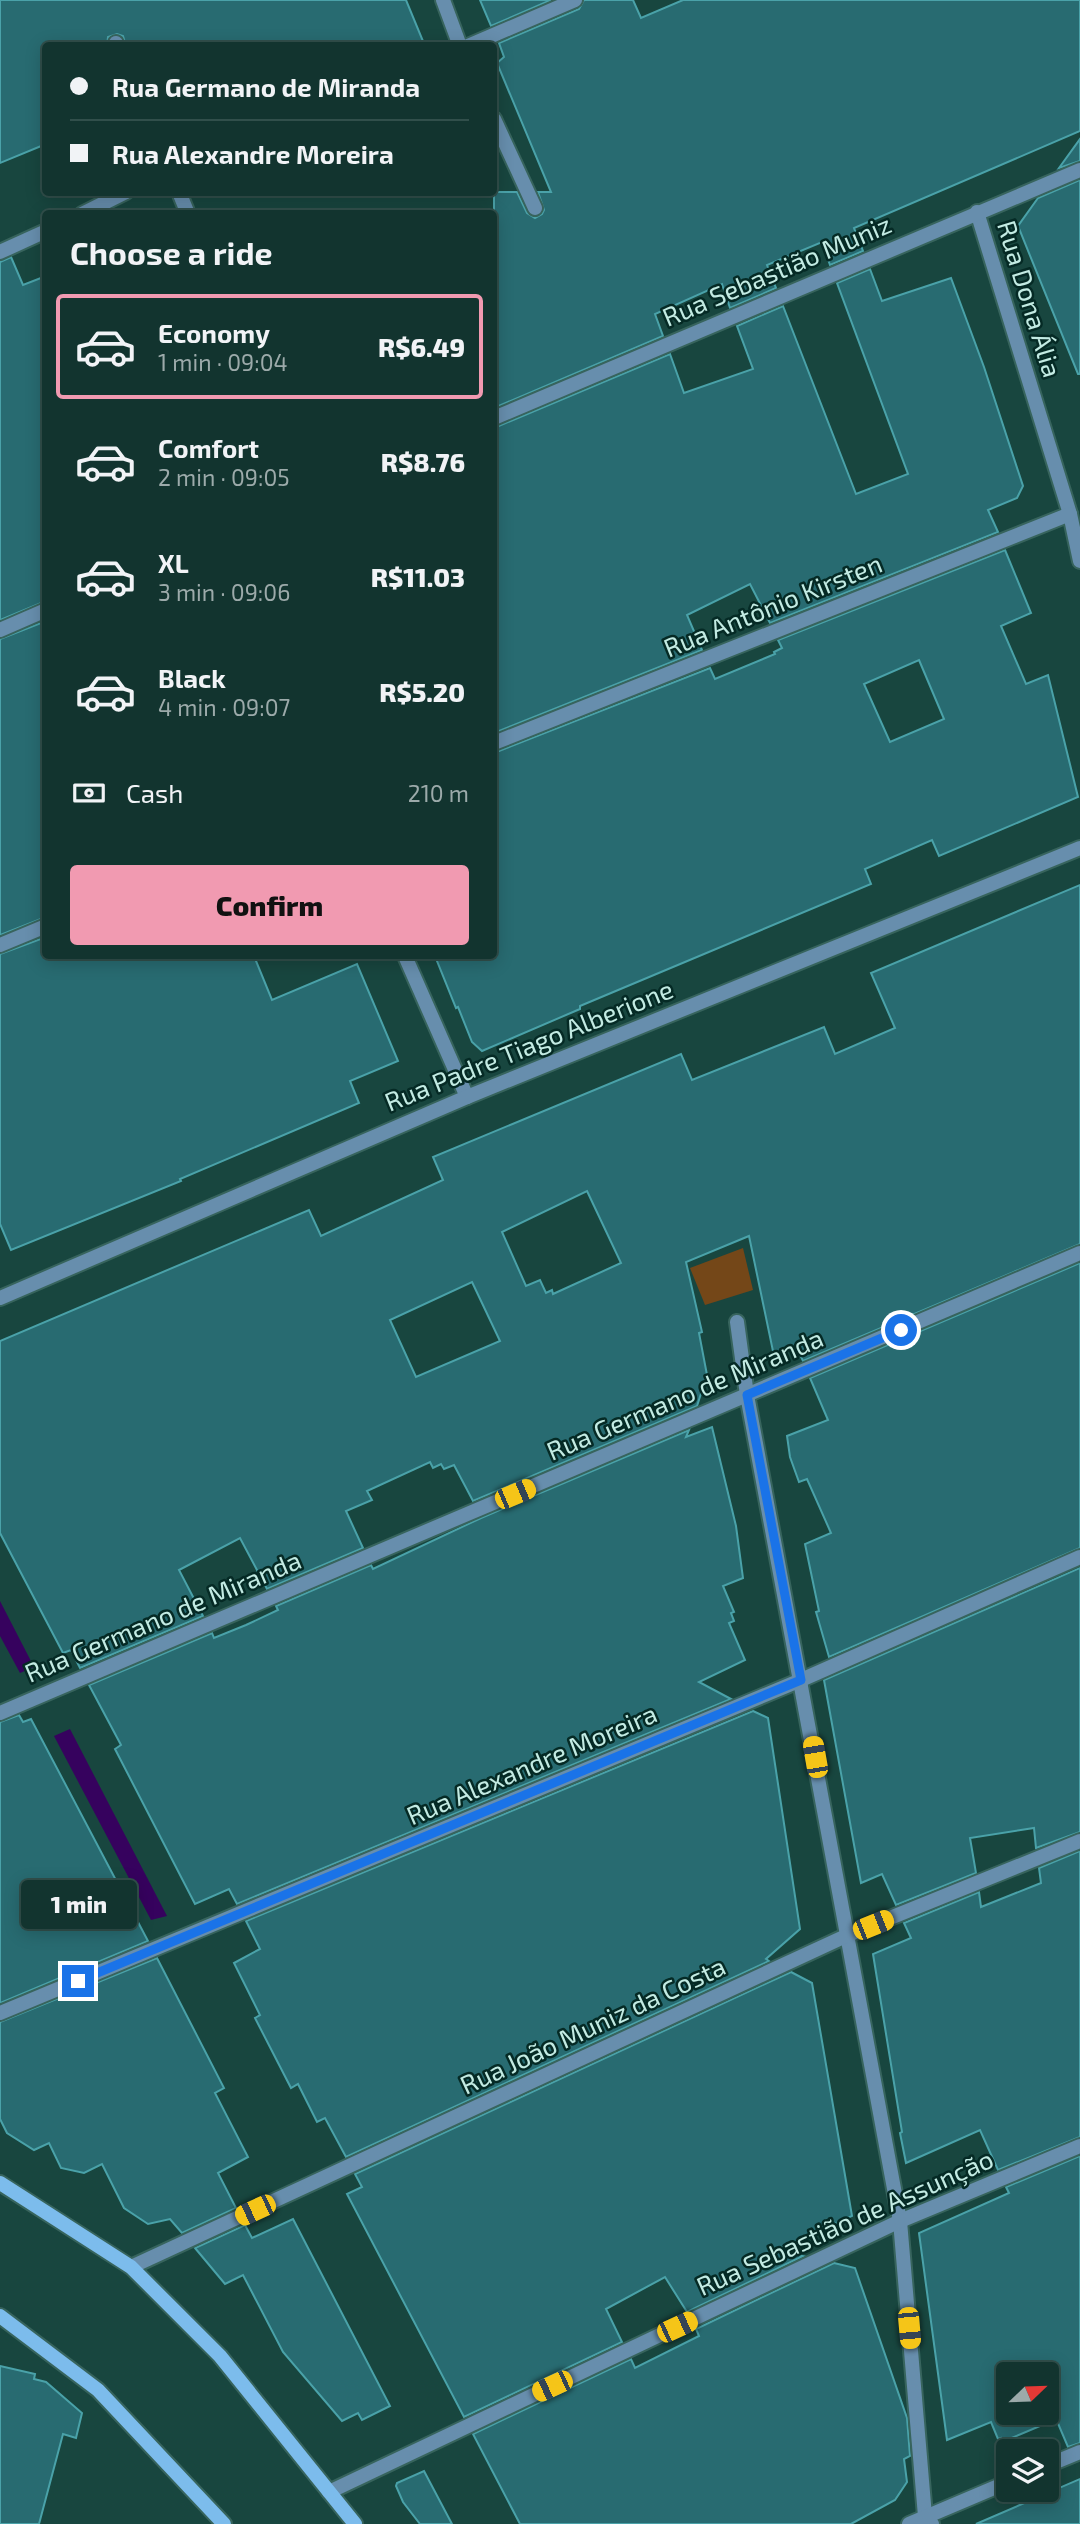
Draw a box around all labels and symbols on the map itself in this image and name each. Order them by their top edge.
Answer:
street label: Rua Sebastião Muniz [657,207,895,332]
street label: Rua Dona Ália [992,216,1069,381]
street label: Rua Antônio Kirsten [659,547,886,663]
street label: Rua Padre Tiago Alberione [380,973,677,1117]
route start [885,1314,917,1346]
street label: Rua Germano de Miranda [542,1321,827,1466]
car [492,1476,539,1512]
street label: Rua Germano de Miranda [20,1543,305,1688]
street label: Rua Alexandre Moreira [402,1697,661,1830]
car [802,1734,829,1780]
callout: 1 min [20,1880,136,1928]
car [850,1907,897,1943]
street label: Rua João Muniz da Costa [455,1950,730,2100]
route end [62,1965,94,1997]
street label: Rua Sebastião de Assunção [691,2142,998,2303]
car [232,2192,279,2228]
car [897,2306,922,2350]
car [654,2309,701,2345]
north arrow [996,2362,1059,2426]
car [529,2368,576,2404]

